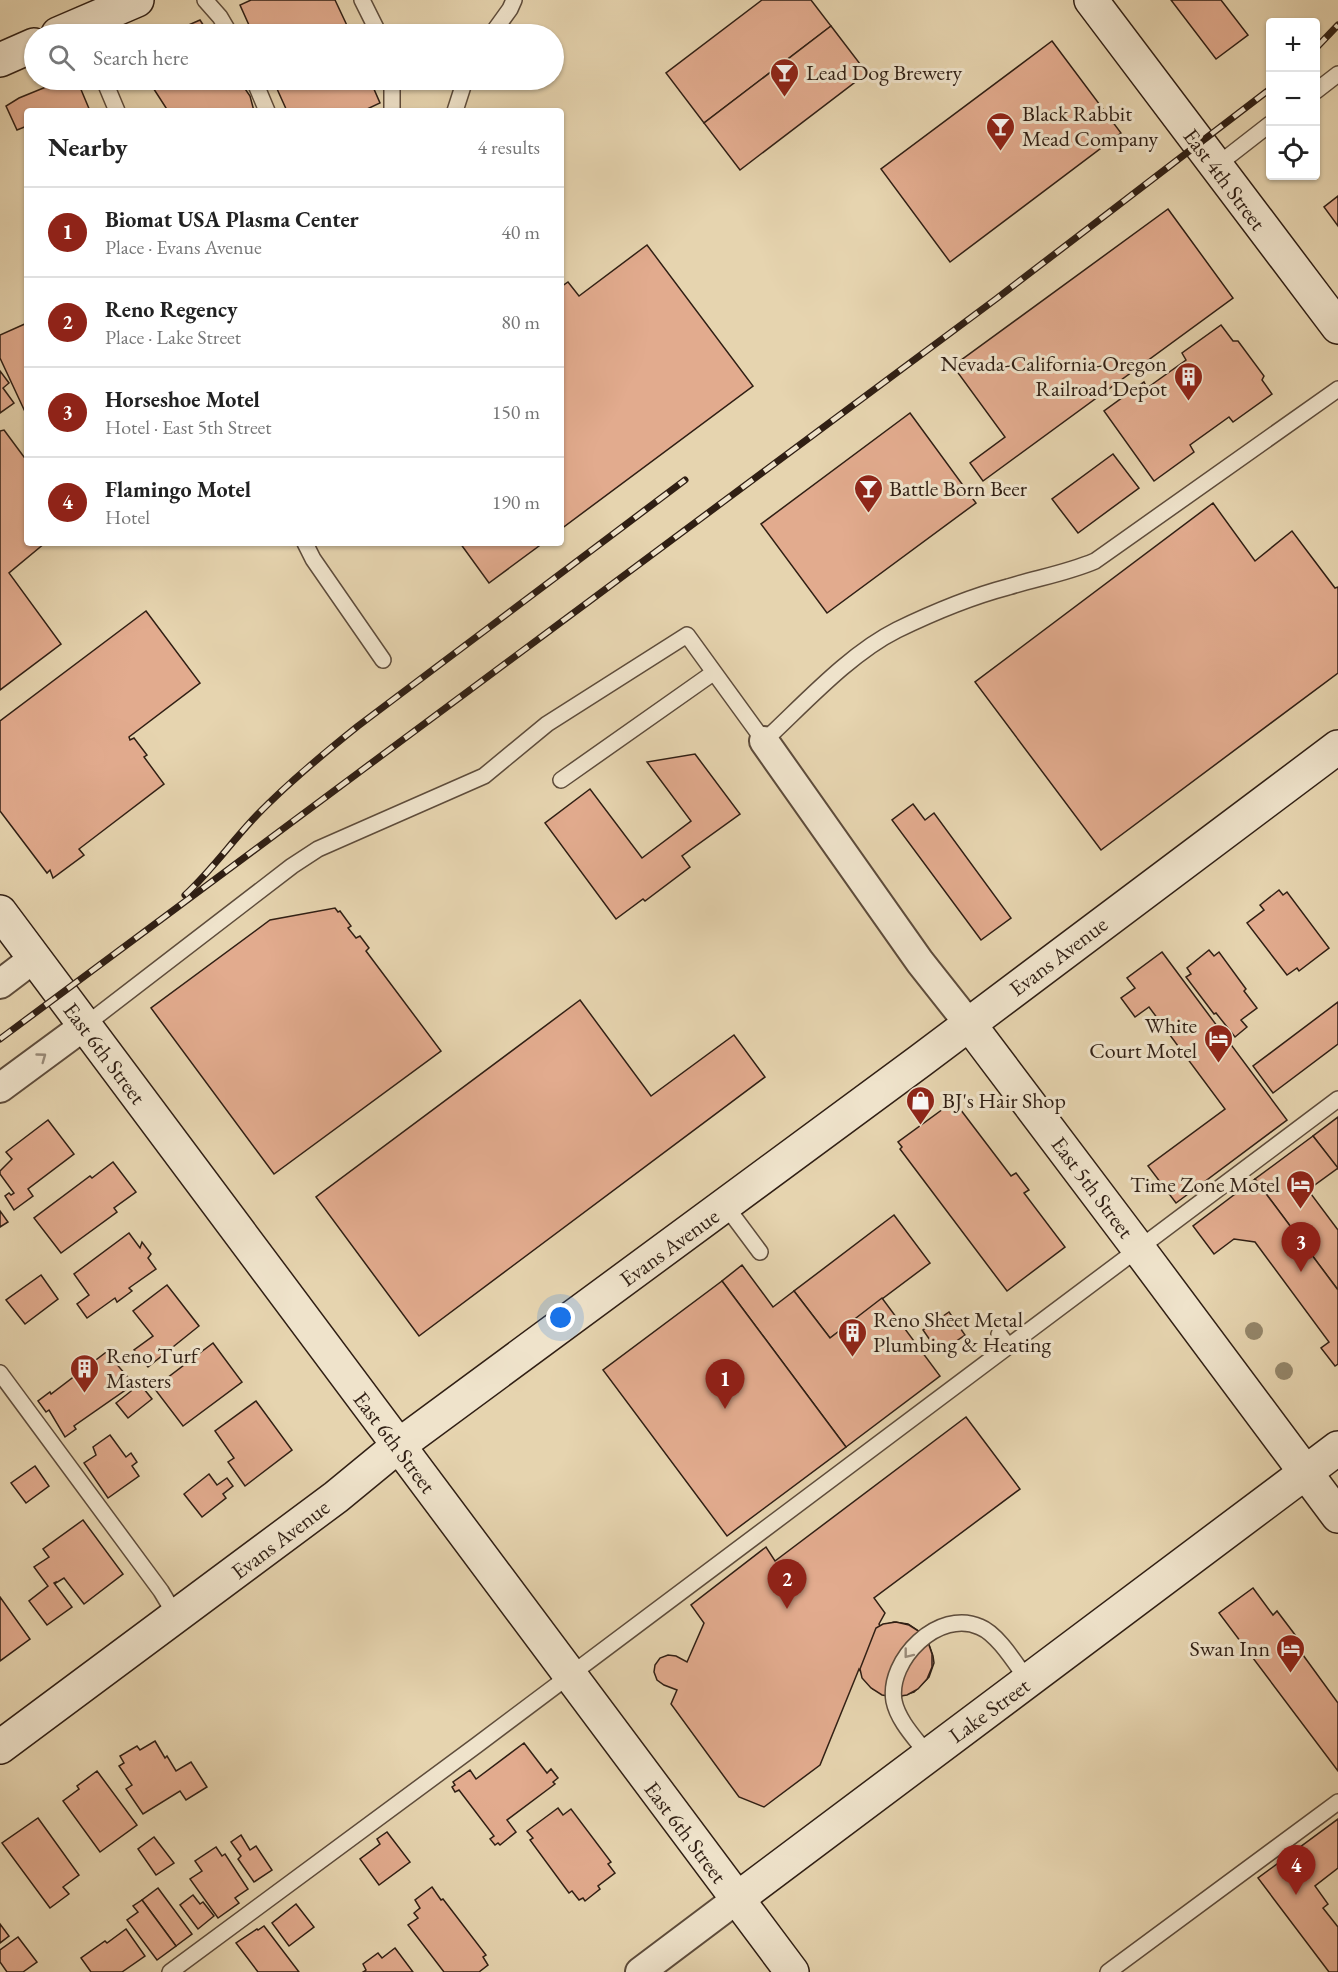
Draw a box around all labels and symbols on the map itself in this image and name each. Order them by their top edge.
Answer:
bar icon: Lead Dog Brewery [769,56,801,98]
place label: Lead Dog Brewery [806,58,962,87]
place label: Black Rabbit Mead Company [1022,99,1158,153]
bar icon: Black Rabbit Mead Company [985,110,1017,152]
street label: East 4th Street [1177,122,1273,236]
place label: Nevada-California-Oregon Railroad Depot [941,349,1167,403]
building icon: Nevada-California-Oregon Railroad Depot [1172,360,1204,402]
bar icon: Battle Born Beer [852,472,884,514]
place label: Battle Born Beer [889,474,1028,503]
street label: Evans Avenue [1003,910,1114,1003]
street label: East 6th Street [57,996,153,1110]
place label: White Court Motel [1089,1011,1197,1065]
hotel icon: White Court Motel [1202,1022,1234,1064]
one-way arrow [36,1054,47,1065]
shop icon: BJ's Hair Shop [905,1084,937,1126]
place label: BJ's Hair Shop [942,1086,1066,1115]
street label: East 5th Street [1045,1130,1141,1244]
hotel icon: Time Zone Motel [1285,1168,1317,1210]
place label: Time Zone Motel [1130,1170,1280,1199]
street label: Evans Avenue [614,1201,725,1293]
pin: 3 [1282,1222,1320,1272]
your location [546,1303,575,1332]
place label: Reno Sheet Metal Plumbing & Heating [873,1305,1052,1359]
building icon: Reno Sheet Metal Plumbing & Heating [836,1316,868,1358]
place label: Reno Turf Masters [106,1341,201,1395]
building icon: Reno Turf Masters [69,1352,101,1394]
pin: 1 [706,1360,744,1409]
street label: East 6th Street [347,1385,443,1499]
street label: Evans Avenue [225,1493,336,1586]
pin: 2 [768,1560,806,1609]
hotel icon: Swan Inn [1275,1632,1307,1674]
place label: Swan Inn [1190,1634,1270,1663]
one-way arrow [904,1648,915,1659]
street label: Lake Street [943,1671,1036,1750]
street label: East 6th Street [638,1775,734,1889]
pin: 4 [1276,1846,1316,1895]

